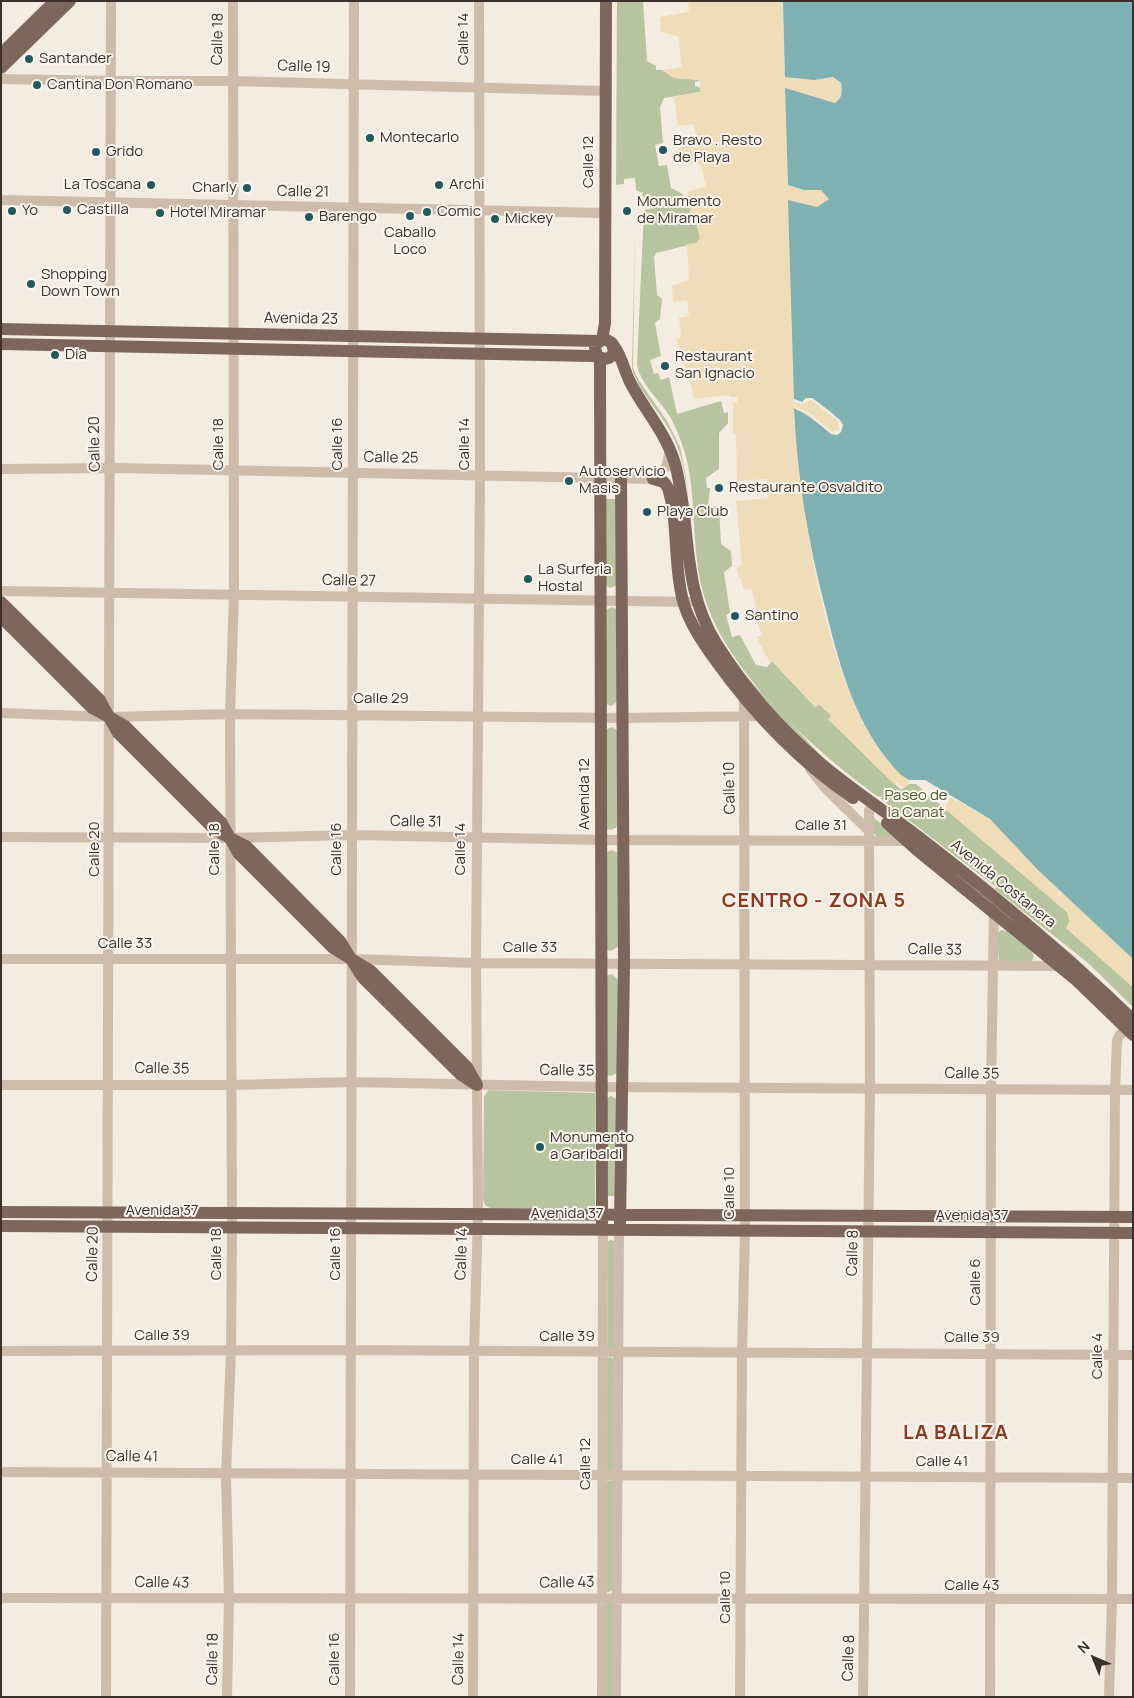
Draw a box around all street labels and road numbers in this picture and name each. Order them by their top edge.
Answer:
street label: Calle 18 [209,13,227,65]
street label: Calle 14 [455,13,473,65]
street label: Calle 19 [277,57,331,77]
street label: Calle 12 [580,136,598,188]
street label: Calle 21 [277,183,329,201]
street label: Avenida 23 [264,309,338,329]
street label: Calle 20 [86,416,104,472]
street label: Calle 18 [210,418,228,470]
street label: Calle 16 [329,418,347,470]
street label: Calle 14 [456,418,474,470]
street label: Calle 25 [363,449,419,467]
street label: Calle 27 [322,572,376,590]
street label: Calle 29 [353,690,409,708]
street label: Avenida 12 [576,758,594,830]
street label: Calle 10 [721,761,739,815]
street label: Calle 31 [390,813,442,831]
street label: Calle 31 [795,817,847,835]
street label: Calle 20 [86,821,104,877]
street label: Calle 18 [206,823,224,875]
street label: Calle 16 [328,823,346,875]
street label: Calle 14 [452,823,470,875]
street label: Avenida Costanera [947,836,1059,932]
street label: Calle 33 [98,935,152,953]
street label: Calle 33 [503,939,557,957]
street label: Calle 33 [908,941,962,959]
street label: Calle 35 [134,1060,190,1078]
street label: Calle 35 [539,1062,595,1080]
street label: Calle 35 [944,1065,1000,1083]
street label: Calle 10 [721,1167,739,1219]
street label: Avenida 37 [125,1202,199,1220]
street label: Avenida 37 [530,1205,604,1223]
street label: Avenida 37 [935,1207,1009,1225]
street label: Calle 20 [84,1226,102,1282]
street label: Calle 14 [452,1227,472,1281]
street label: Calle 18 [208,1228,226,1280]
street label: Calle 16 [327,1228,345,1280]
street label: Calle 8 [844,1230,862,1276]
street label: Calle 6 [967,1258,985,1306]
street label: Calle 39 [134,1327,190,1345]
street label: Calle 39 [539,1328,595,1346]
street label: Calle 39 [944,1329,1000,1347]
street label: Calle 4 [1089,1333,1107,1379]
street label: Calle 12 [577,1438,595,1490]
street label: Calle 41 [106,1448,158,1466]
street label: Calle 41 [511,1451,563,1469]
street label: Calle 41 [916,1453,968,1471]
street label: Calle 10 [717,1571,735,1623]
street label: Calle 43 [134,1574,190,1592]
street label: Calle 43 [539,1574,595,1592]
street label: Calle 43 [945,1577,999,1595]
street label: Calle 18 [204,1633,222,1685]
street label: Calle 16 [326,1633,344,1685]
street label: Calle 14 [450,1633,468,1685]
street label: Calle 8 [839,1634,859,1682]

